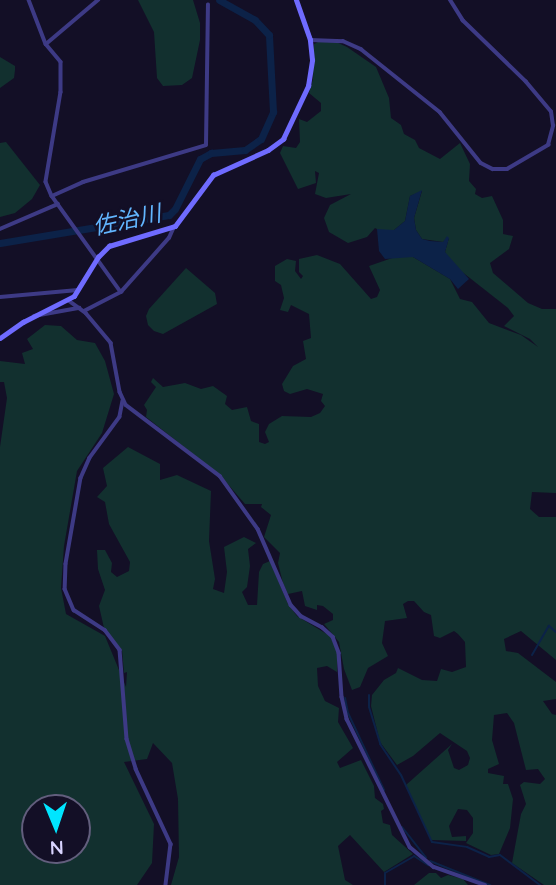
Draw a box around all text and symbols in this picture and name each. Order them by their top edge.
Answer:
water label: 佐治川 [90,199,164,241]
north arrow [21,794,91,864]
text: N [49,836,64,860]

